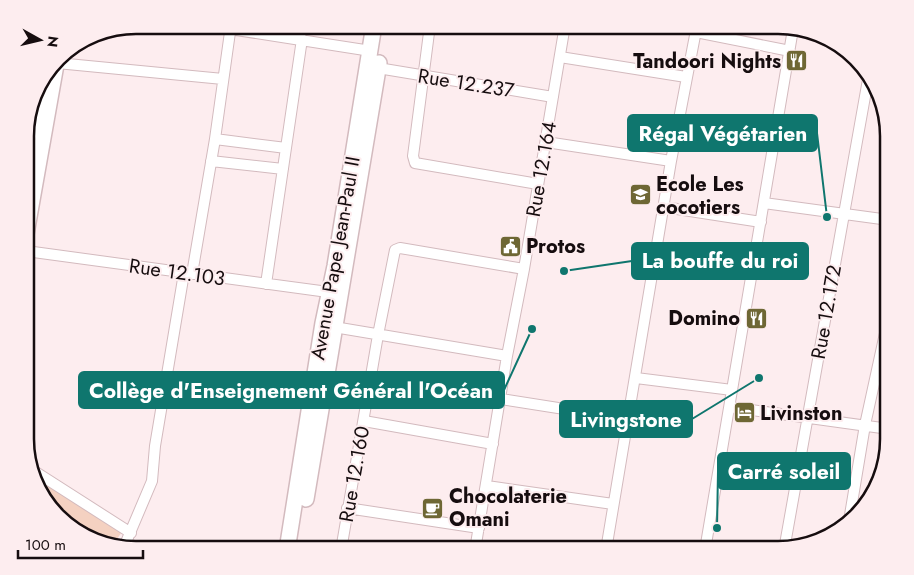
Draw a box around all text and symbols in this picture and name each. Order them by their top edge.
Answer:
north arrow [15,15,65,65]
text: N [42,35,64,49]
place label: Tandoori Nights [633,47,781,76]
restaurant icon: Tandoori Nights [785,49,809,73]
street label: Rue 12.237 [416,62,517,105]
callout: Régal Végétarien [628,115,817,151]
street label: Rue 12.164 [519,119,564,219]
text: Régal Végétarien [639,119,807,149]
street label: Avenue Pape Jean-Paul II [303,154,368,362]
place label: Ecole Les cocotiers [656,170,744,222]
school or university icon: Ecole Les cocotiers [628,183,652,207]
place label: Protos [526,232,585,261]
public building icon: Protos [498,234,522,258]
callout: La bouffe du roi [632,243,808,279]
text: La bouffe du roi [642,246,798,276]
street label: Rue 12.103 [127,251,227,294]
street label: Rue 12.172 [804,263,849,362]
place label: Domino [668,304,740,333]
restaurant icon: Domino [744,306,768,330]
callout: Collège d'Enseignement Général l'Océan [79,372,504,408]
text: Collège d'Enseignement Général l'Océan [89,376,493,406]
place label: Livinston [760,399,842,428]
callout: Livingstone [560,401,692,437]
hotel icon: Livinston [732,401,756,425]
text: Livingstone [570,405,682,435]
street label: Rue 12.160 [332,424,377,524]
callout: Carré soleil [718,453,850,489]
text: Carré soleil [728,457,840,487]
place label: Chocolaterie Omani [449,482,567,534]
cafe icon: Chocolaterie Omani [421,496,445,520]
scale bar [18,528,142,560]
text: 100 m [25,534,66,556]

